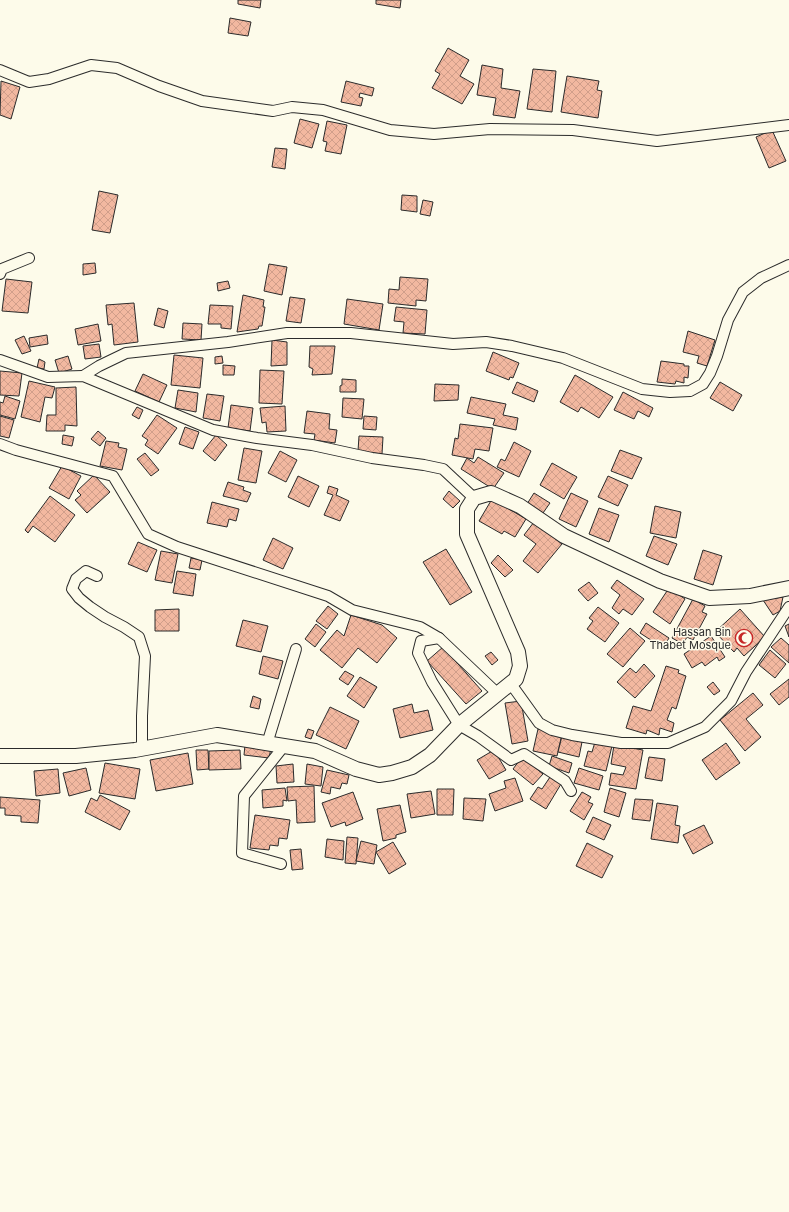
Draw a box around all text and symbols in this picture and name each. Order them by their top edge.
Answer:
place label: Hassan Bin Thabet Mosque [649,625,731,652]
mosque icon: Hassan Bin Thabet Mosque [734,628,754,648]

